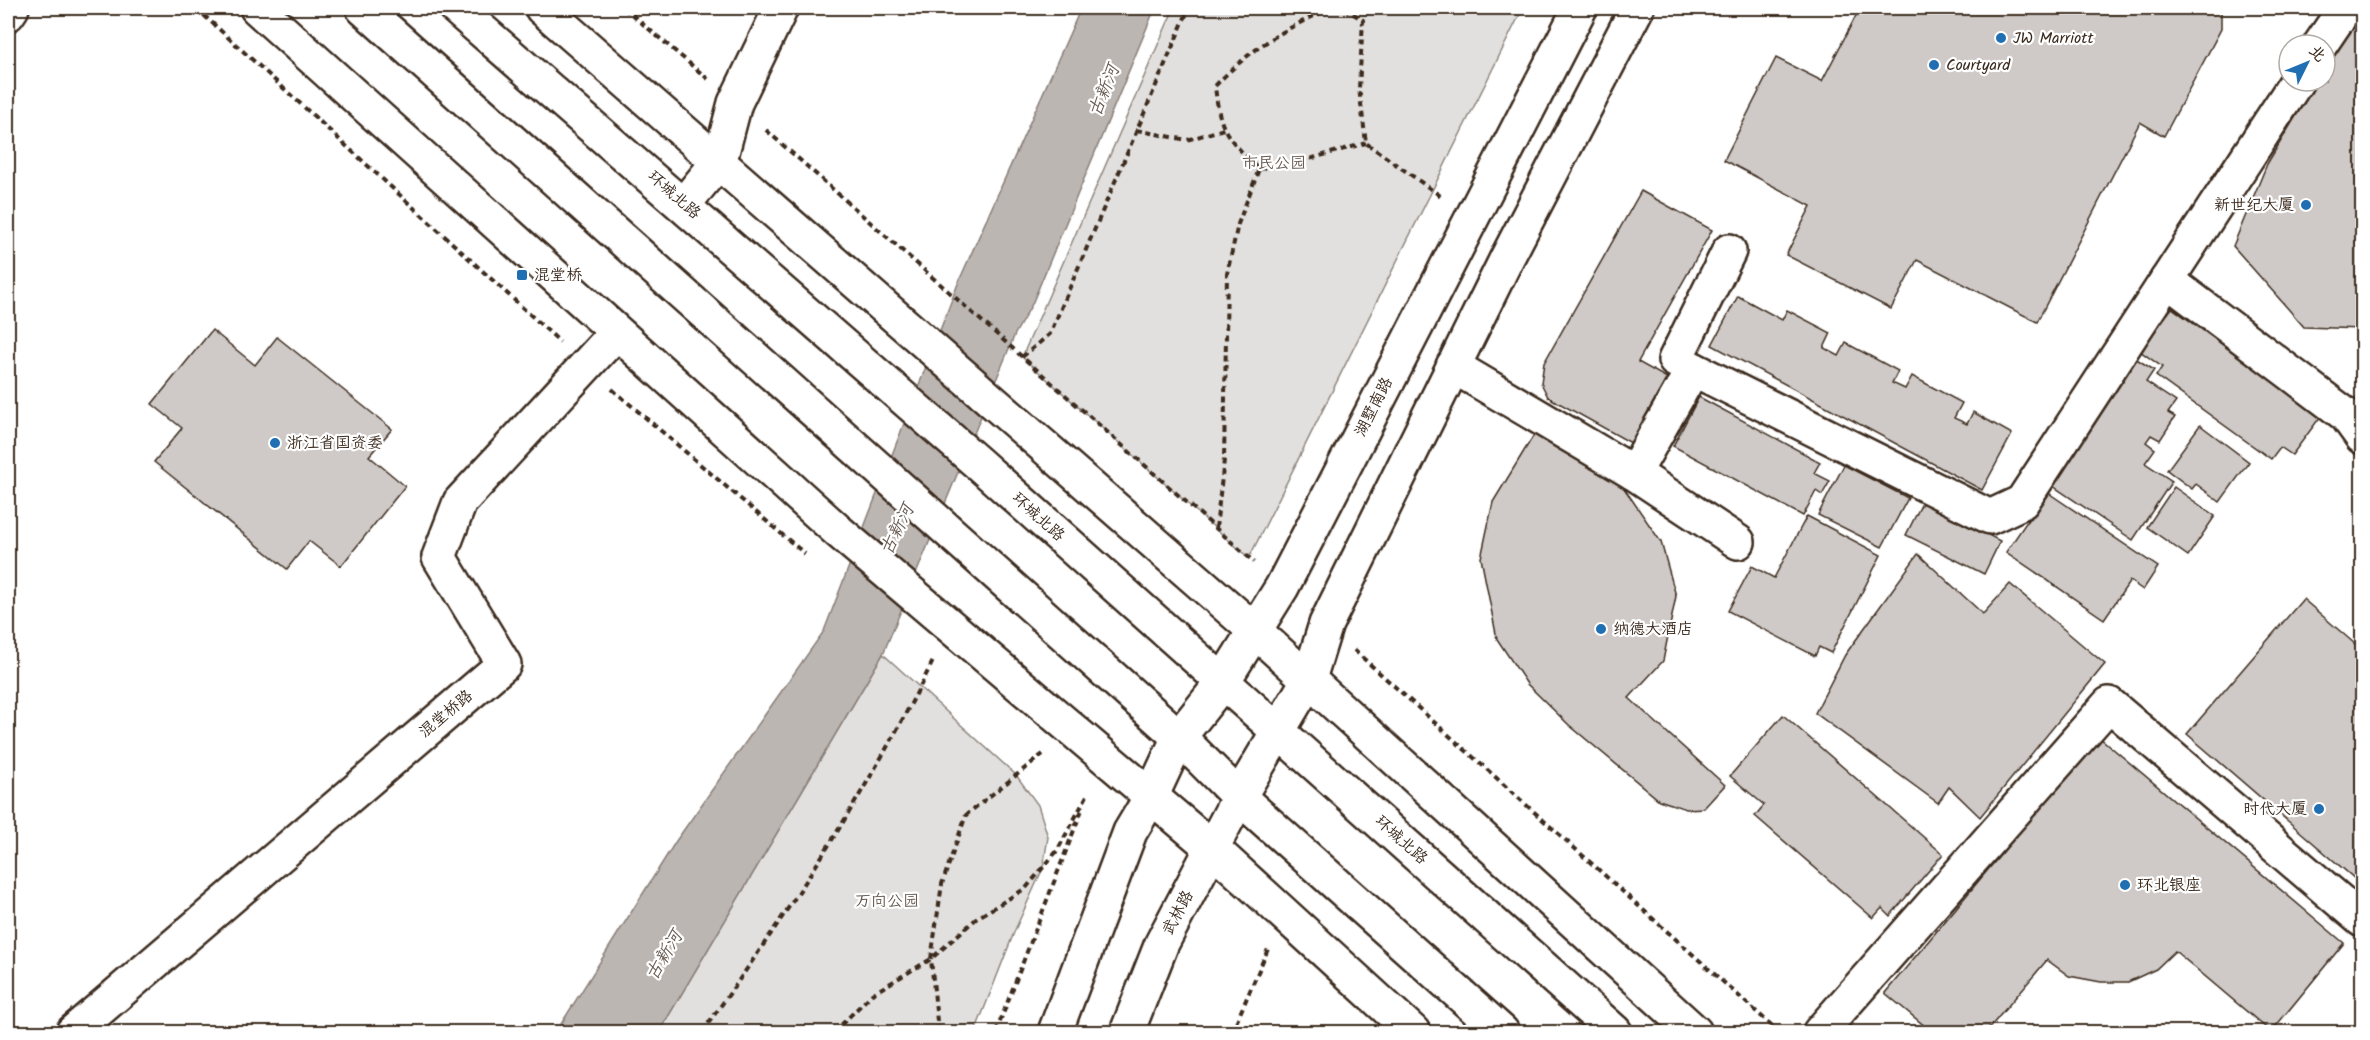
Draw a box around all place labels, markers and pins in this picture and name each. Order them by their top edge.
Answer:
place label: JW Marriott [2013,26,2094,51]
marker: JW Marriott [1994,31,2008,45]
place label: Courtyard [1946,53,2011,78]
marker: Courtyard [1927,58,1941,72]
place label: 新世纪大厦 [2214,193,2294,218]
marker: 新世纪大厦 [2299,198,2313,212]
place label: 混堂桥 [534,263,582,288]
marker: 混堂桥 [515,268,529,282]
place label: 浙江省国资委 [287,431,383,456]
marker: 浙江省国资委 [268,436,282,450]
place label: 纳德大酒店 [1613,617,1693,642]
marker: 纳德大酒店 [1594,622,1608,636]
place label: 时代大厦 [2243,797,2307,822]
marker: 时代大厦 [2312,802,2326,816]
place label: 环北银座 [2137,873,2201,898]
marker: 环北银座 [2118,878,2132,892]

